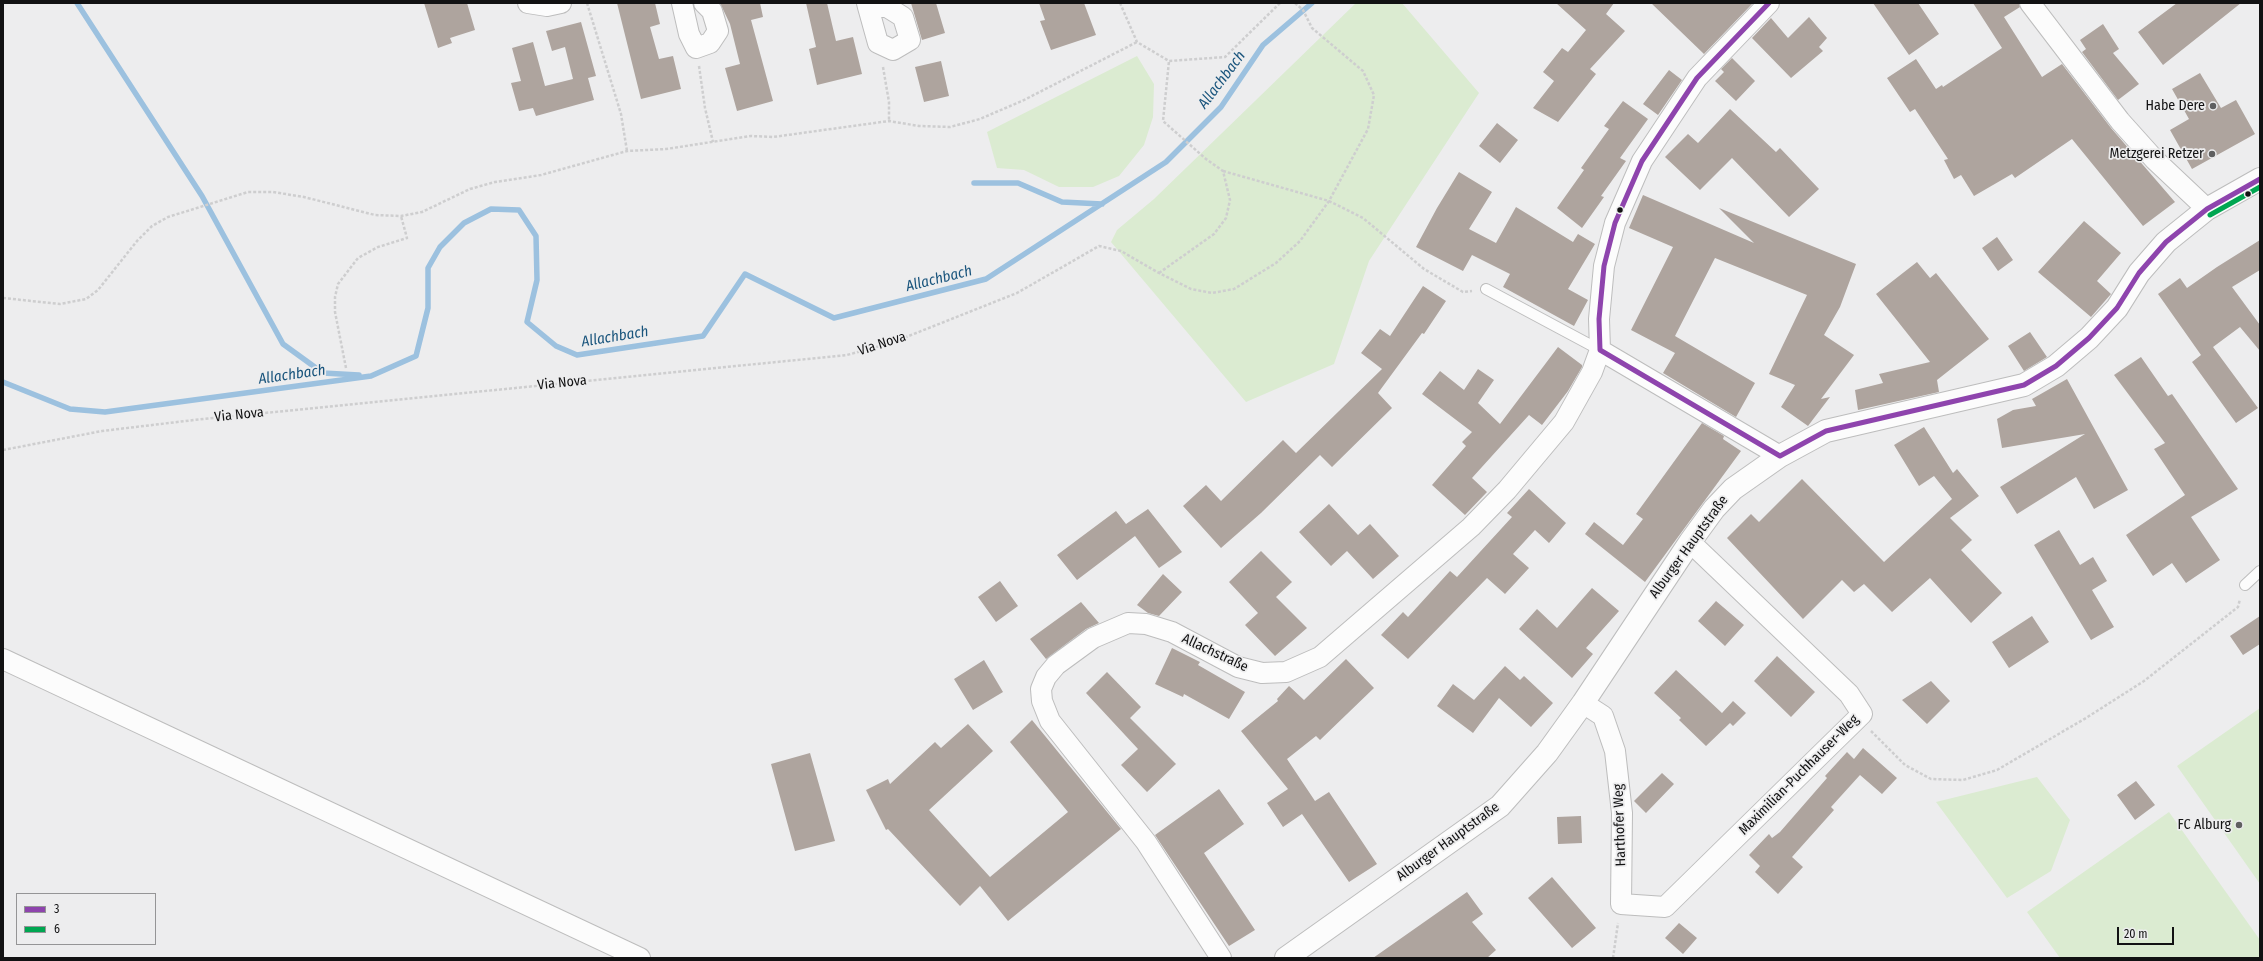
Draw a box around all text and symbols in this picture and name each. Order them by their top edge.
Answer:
water label: Allachbach [1194,48,1250,112]
place label: Habe Dere [2146,98,2205,114]
marker: Habe Dere [2208,101,2218,111]
place label: Metzgerei Retzer [2109,146,2204,162]
marker: Metzgerei Retzer [2207,149,2217,159]
unlabelled marker [2243,189,2253,199]
unlabelled marker [1615,205,1625,215]
water label: Allachbach [904,262,974,296]
water label: Allachbach [580,323,650,351]
street label: Via Nova [856,328,908,360]
water label: Allachbach [257,361,327,389]
street label: Via Nova [537,372,587,394]
street label: Via Nova [214,404,264,426]
street label: Alburger Hauptstraße [1646,492,1732,602]
street label: Allachstraße [1179,630,1251,676]
street label: Maximilian-Puchhauser-Weg [1735,711,1863,839]
street label: Harthofer Weg [1610,783,1630,867]
street label: Alburger Hauptstraße [1393,799,1503,885]
place label: FC Alburg [2178,817,2231,833]
marker: FC Alburg [2234,820,2244,830]
legend [16,893,156,945]
text: 3 [54,902,59,916]
scale bar [2119,919,2176,945]
text: 6 [54,922,60,936]
text: 20 m [2124,927,2148,941]

